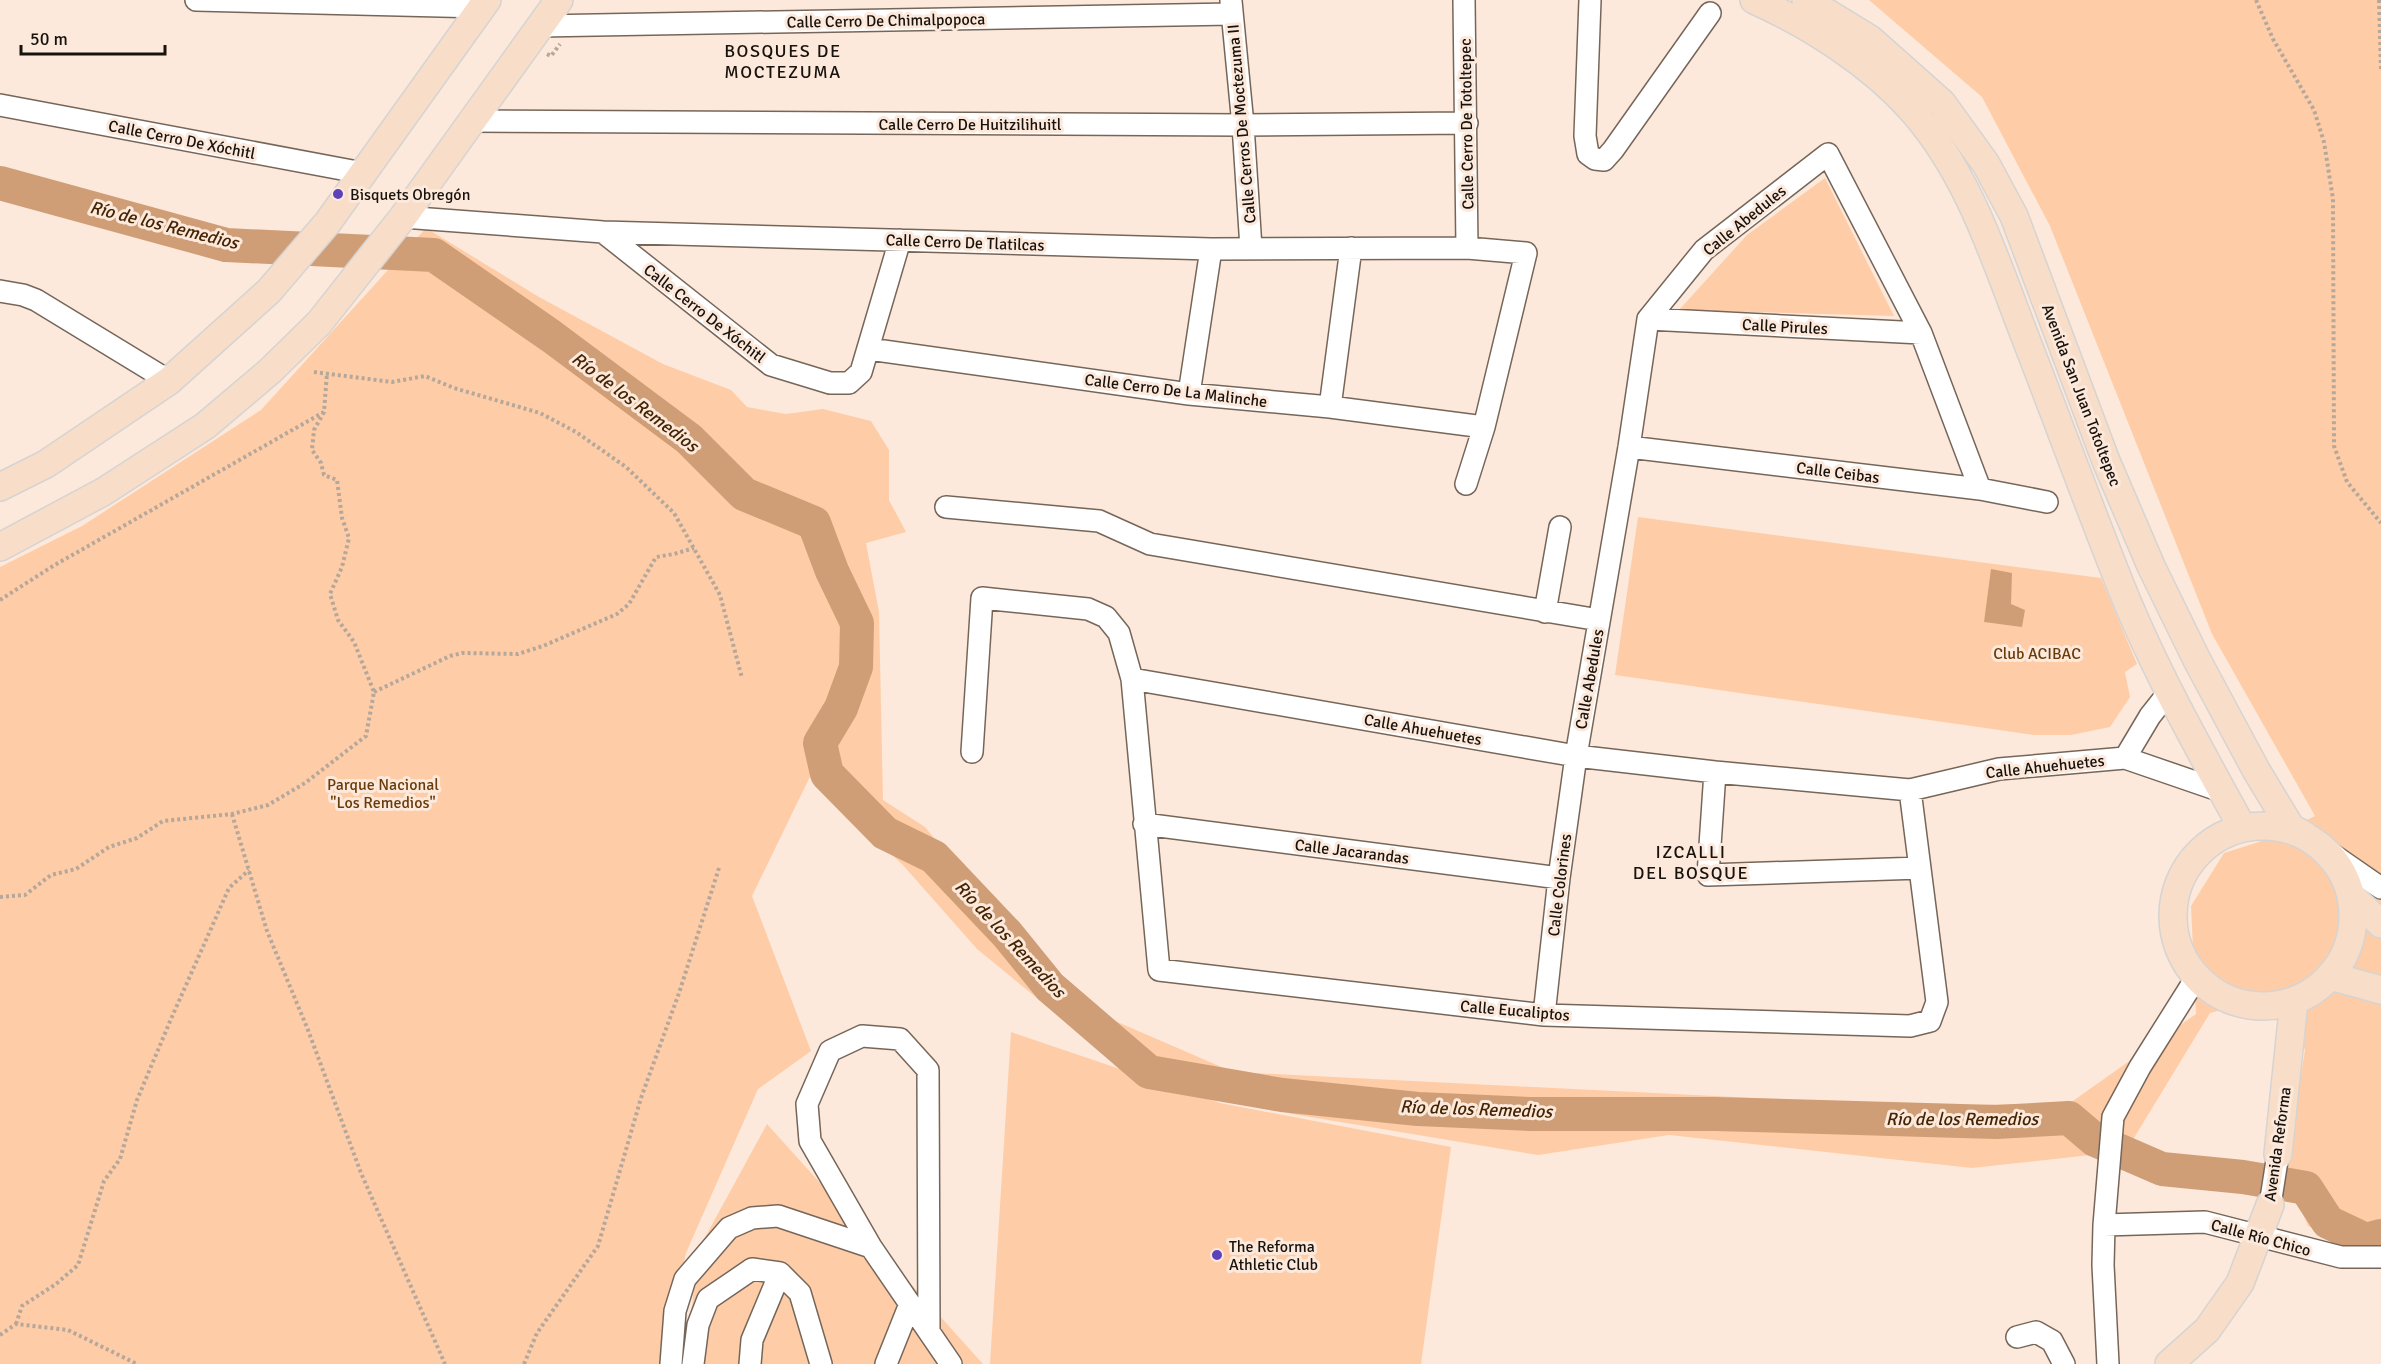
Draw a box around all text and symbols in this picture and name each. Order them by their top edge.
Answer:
street label: Calle Cerro De Chimalpopoca [787,9,985,33]
scale bar [21,18,165,56]
street label: Calle Cerros De Moctezuma II [1223,23,1261,224]
text: 50 m [30,28,68,50]
street label: Calle Cerro De Totoltepec [1456,38,1478,210]
district label: BOSQUES DE MOCTEZUMA [724,40,842,83]
street label: Calle Cerro De Huitzilihuitl [879,115,1062,135]
street label: Calle Cerro De Xóchitl [107,116,257,164]
street label: Calle Abedules [1699,181,1790,260]
place label: Bisquets Obregón [350,185,470,205]
marker: Bisquets Obregón [331,187,345,201]
water label: Río de los Remedios [87,196,243,255]
street label: Calle Cerro De Tlatilcas [885,230,1045,256]
street label: Calle Cerro De Xóchitl [639,260,770,368]
street label: Avenida San Juan Totoltepec [2037,301,2125,489]
street label: Calle Pirules [1742,315,1828,339]
water label: Río de los Remedios [568,347,704,458]
street label: Calle Cerro De La Malinche [1083,370,1268,412]
street label: Calle Ceibas [1795,458,1881,488]
street label: Calle Abedules [1571,628,1609,731]
park label: Club ACIBAC [1993,644,2081,664]
street label: Calle Ahuehuetes [1362,710,1483,750]
street label: Calle Ahuehuetes [1985,751,2106,783]
park label: Parque Nacional "Los Remedios" [327,775,439,813]
street label: Calle Colorines [1544,833,1576,938]
street label: Calle Jacarandas [1294,835,1410,869]
district label: IZCALLI DEL BOSQUE [1633,841,1749,884]
water label: Río de los Remedios [950,876,1071,1004]
street label: Calle Eucaliptos [1459,996,1570,1026]
street label: Avenida Reforma [2260,1086,2296,1203]
water label: Río de los Remedios [1399,1095,1555,1123]
water label: Río de los Remedios [1886,1108,2040,1130]
street label: Calle Río Chico [2209,1215,2313,1261]
place label: The Reforma Athletic Club [1229,1237,1318,1275]
marker: The Reforma Athletic Club [1210,1248,1224,1262]

